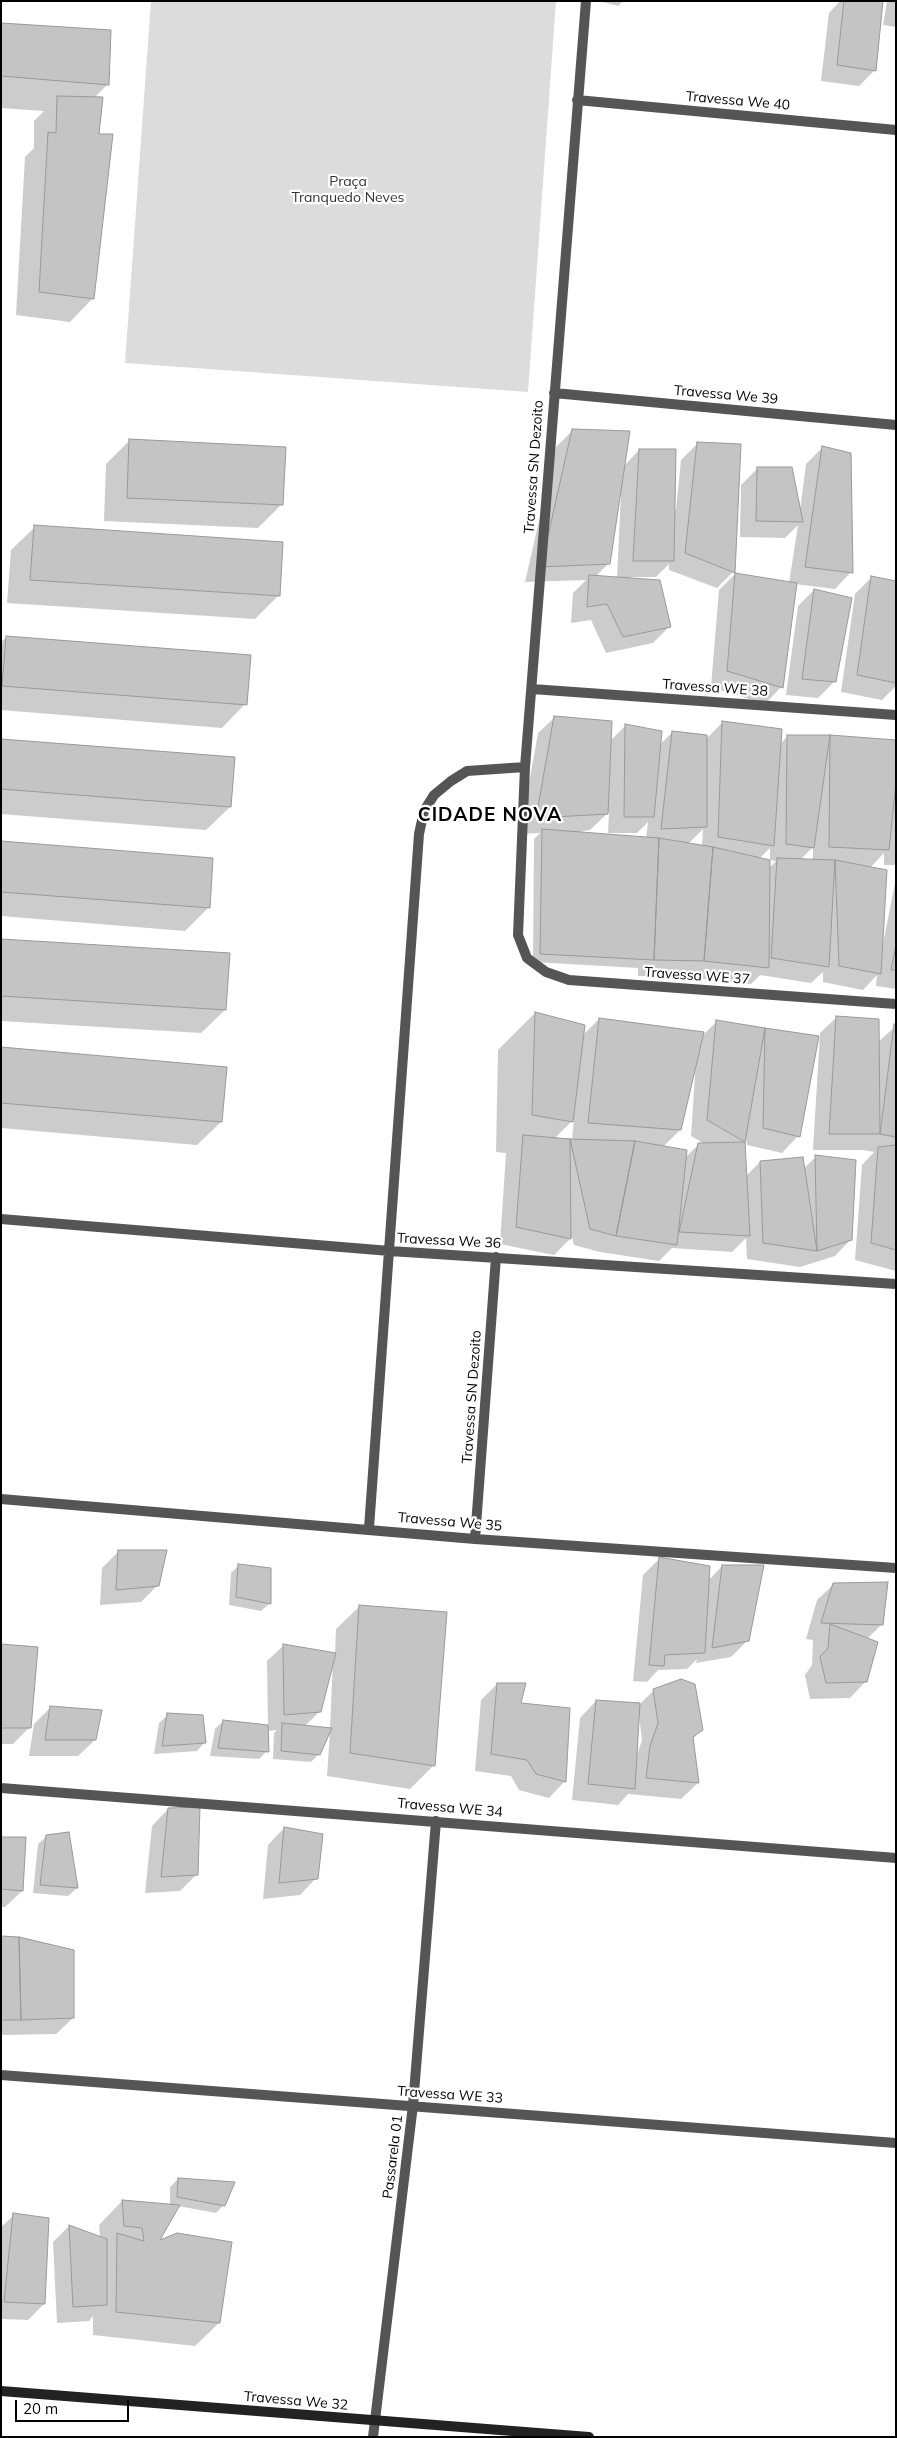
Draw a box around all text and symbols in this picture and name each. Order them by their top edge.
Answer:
street label: Travessa We 40 [685,88,791,114]
park label: Praça Tranquedo Neves [291,174,405,206]
street label: Travessa We 39 [673,382,779,408]
street label: Travessa SN Dezoito [521,400,547,534]
street label: Travessa WE 38 [662,676,768,700]
district label: CIDADE NOVA [416,804,564,826]
street label: Travessa WE 37 [644,964,750,988]
street label: Travessa We 36 [396,1230,502,1252]
street label: Travessa SN Dezoito [459,1330,485,1464]
street label: Travessa We 35 [397,1509,503,1535]
street label: Travessa WE 34 [397,1795,503,1821]
street label: Travessa WE 33 [397,2083,503,2107]
street label: Passarela 01 [380,2114,406,2200]
street label: Travessa We 32 [243,2388,349,2414]
scale bar [18,2390,131,2422]
text: 20 m [23,2399,58,2418]

